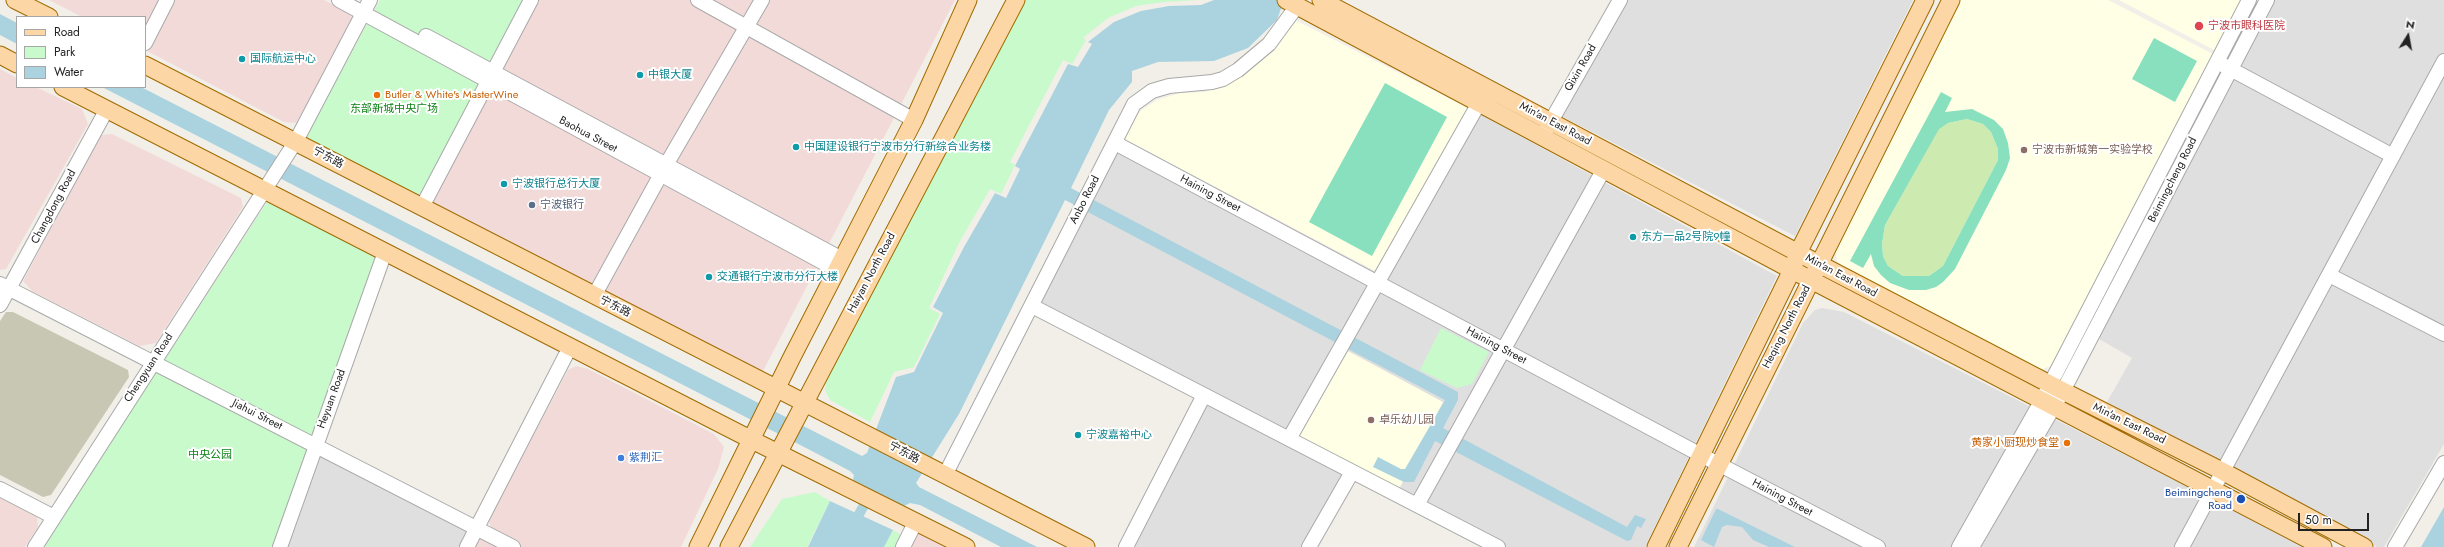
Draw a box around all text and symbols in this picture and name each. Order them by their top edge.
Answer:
legend [16,16,146,88]
north arrow [2388,16,2428,56]
text: N [2404,16,2416,33]
place label: 宁波市眼科医院 [2208,19,2285,33]
marker: 宁波市眼科医院 [2193,20,2205,32]
text: Road [54,23,80,41]
street label: Qixin Road [1562,42,1600,94]
text: Park [54,43,75,61]
place label: 国际航运中心 [250,52,316,66]
marker: 国际航运中心 [237,54,247,64]
text: Water [54,63,84,81]
place label: 中银大厦 [648,68,692,82]
marker: 中银大厦 [635,70,645,80]
place label: Butler & White's MasterWine [385,88,518,102]
marker: Butler & White's MasterWine [372,90,382,100]
street label: Min'an East Road [1517,100,1593,148]
park label: 东部新城中央广场 [350,102,438,116]
street label: Baohua Street [557,114,619,156]
street label: Beimingcheng Road [2146,135,2200,225]
place label: 中国建设银行宁波市分行新综合业务楼 [804,140,991,154]
marker: 中国建设银行宁波市分行新综合业务楼 [791,142,801,152]
place label: 宁波市新城第一实验学校 [2032,143,2153,157]
street label: 宁东路 [310,144,346,172]
marker: 宁波市新城第一实验学校 [2019,145,2029,155]
street label: Changdong Road [29,168,79,246]
street label: Haining Street [1178,173,1242,215]
street label: Anbo Road [1067,174,1103,226]
place label: 宁波银行总行大厦 [512,177,600,191]
marker: 宁波银行总行大厦 [499,179,509,189]
place label: 宁波银行 [540,198,584,212]
marker: 宁波银行 [527,200,537,210]
place label: 东方一品2号院9幢 [1641,230,1731,244]
street label: Haiyan North Road [845,231,899,315]
marker: 东方一品2号院9幢 [1628,232,1638,242]
street label: Min'an East Road [1803,252,1879,300]
place label: 交通银行宁波市分行大楼 [717,270,838,284]
marker: 交通银行宁波市分行大楼 [704,272,714,282]
street label: Heqing North Road [1760,283,1814,371]
street label: 宁东路 [597,294,633,320]
street label: Haining Street [1464,325,1528,367]
street label: Chengyuan Road [122,331,176,405]
street label: Heyuan Road [315,368,349,430]
street label: Jiahui Street [230,397,284,433]
street label: Min'an East Road [2091,401,2167,447]
place label: 卓乐幼儿园 [1379,413,1434,427]
marker: 卓乐幼儿园 [1366,415,1376,425]
place label: 宁波嘉裕中心 [1086,428,1152,442]
marker: 宁波嘉裕中心 [1073,430,1083,440]
place label: 黄家小厨现炒食堂 [1971,436,2059,450]
marker: 黄家小厨现炒食堂 [2062,438,2072,448]
street label: 宁东路 [886,439,922,467]
park label: 中央公园 [188,448,232,462]
place label: 紫荆汇 [629,451,662,465]
marker: 紫荆汇 [616,453,626,463]
street label: Haining Street [1750,477,1814,519]
place label: Beimingcheng Road [2165,486,2232,512]
marker: Beimingcheng Road [2235,493,2247,505]
scale bar [2300,505,2371,531]
text: 50 m [2305,511,2332,529]

